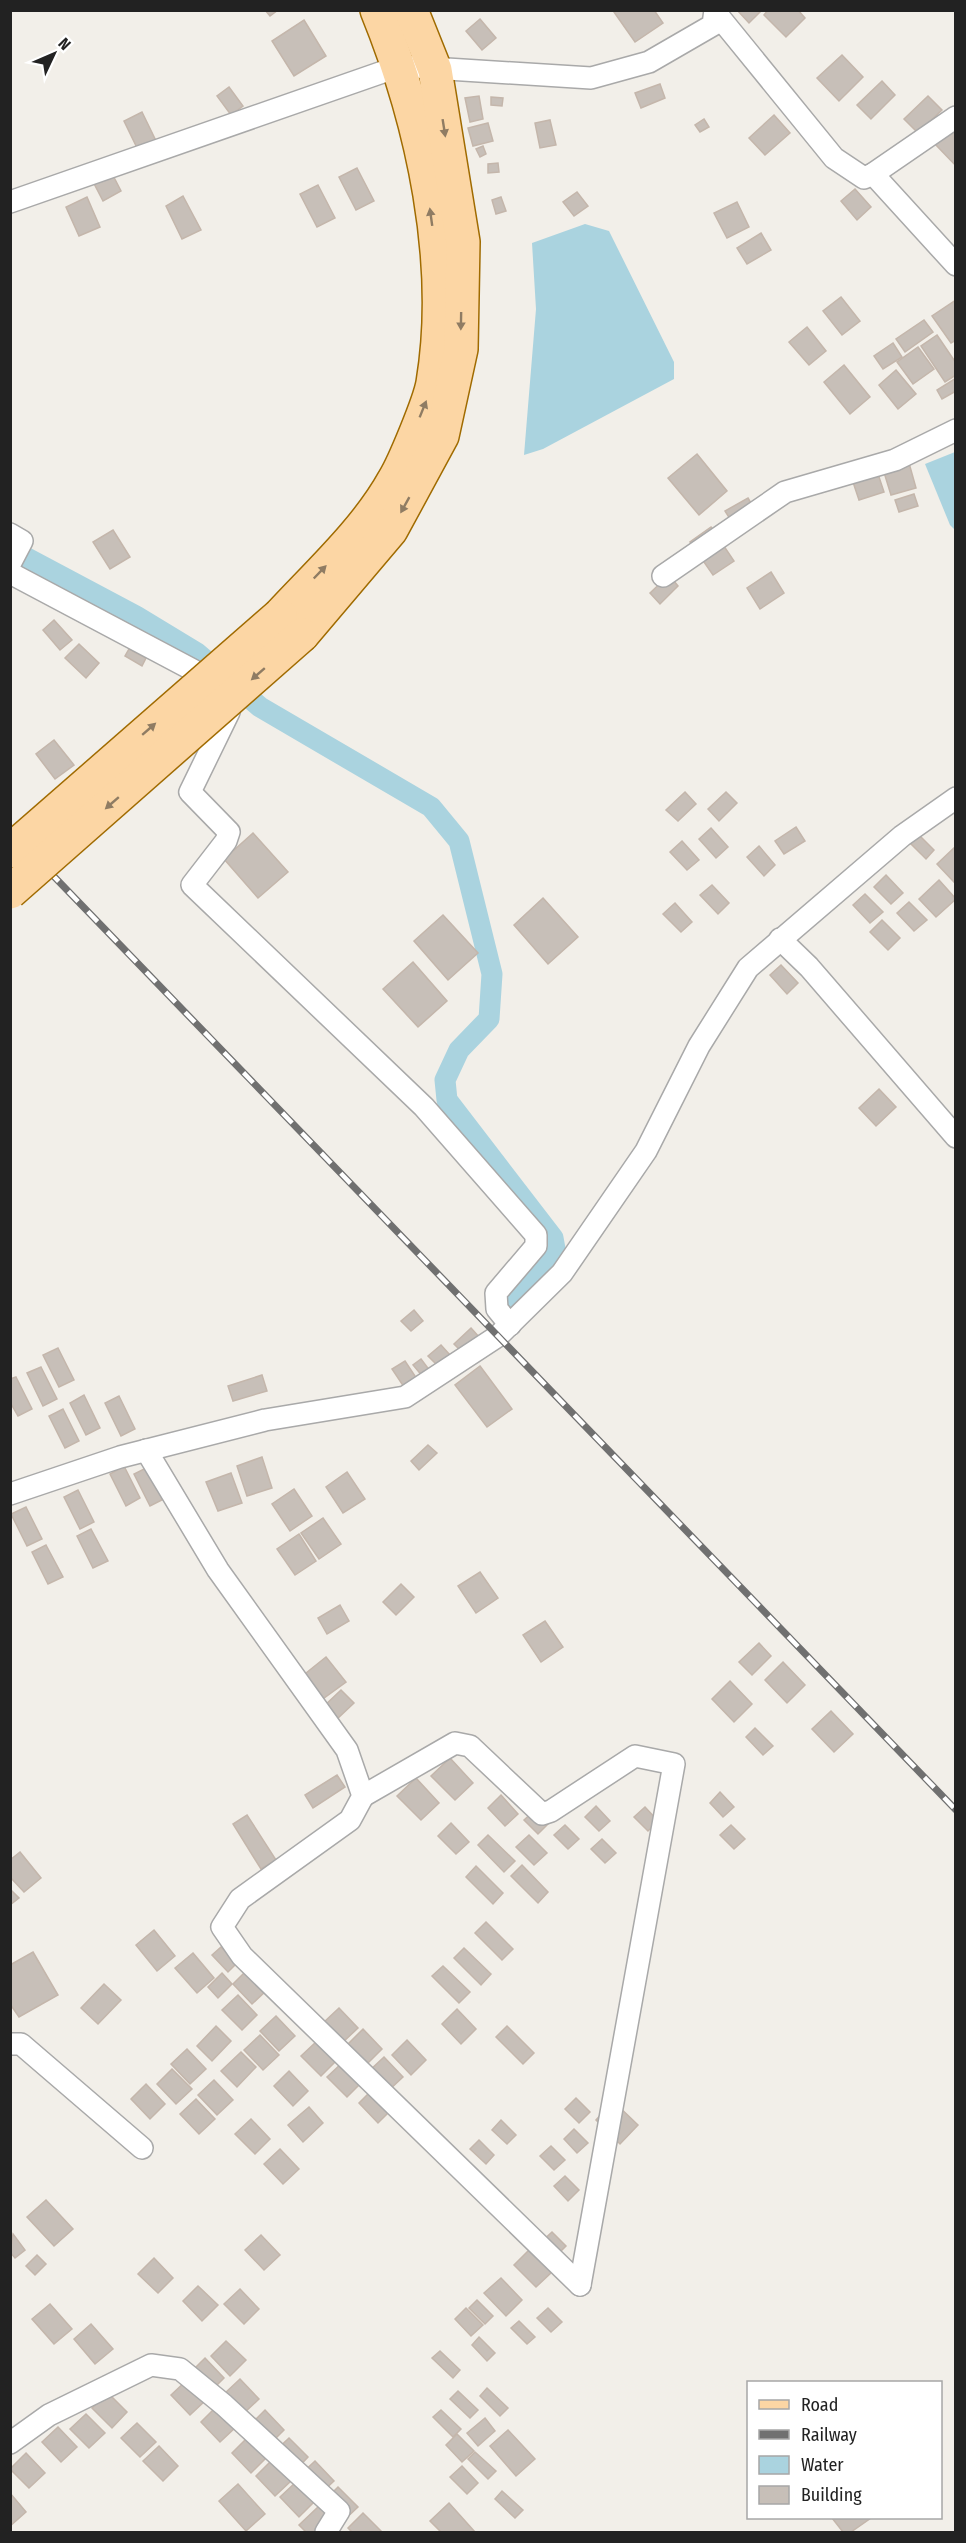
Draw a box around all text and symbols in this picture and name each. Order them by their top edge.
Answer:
north arrow [24,24,84,84]
text: N [54,34,75,54]
one-way arrow [440,118,449,137]
one-way arrow [427,208,436,227]
one-way arrow [457,312,466,331]
one-way arrow [418,400,428,418]
one-way arrow [400,496,410,513]
one-way arrow [313,565,327,580]
one-way arrow [251,667,266,680]
one-way arrow [141,723,156,736]
one-way arrow [105,796,120,809]
legend [747,2381,942,2519]
text: Road [801,2394,838,2416]
text: Railway [801,2424,857,2446]
text: Water [801,2454,844,2476]
text: Building [801,2484,862,2506]

